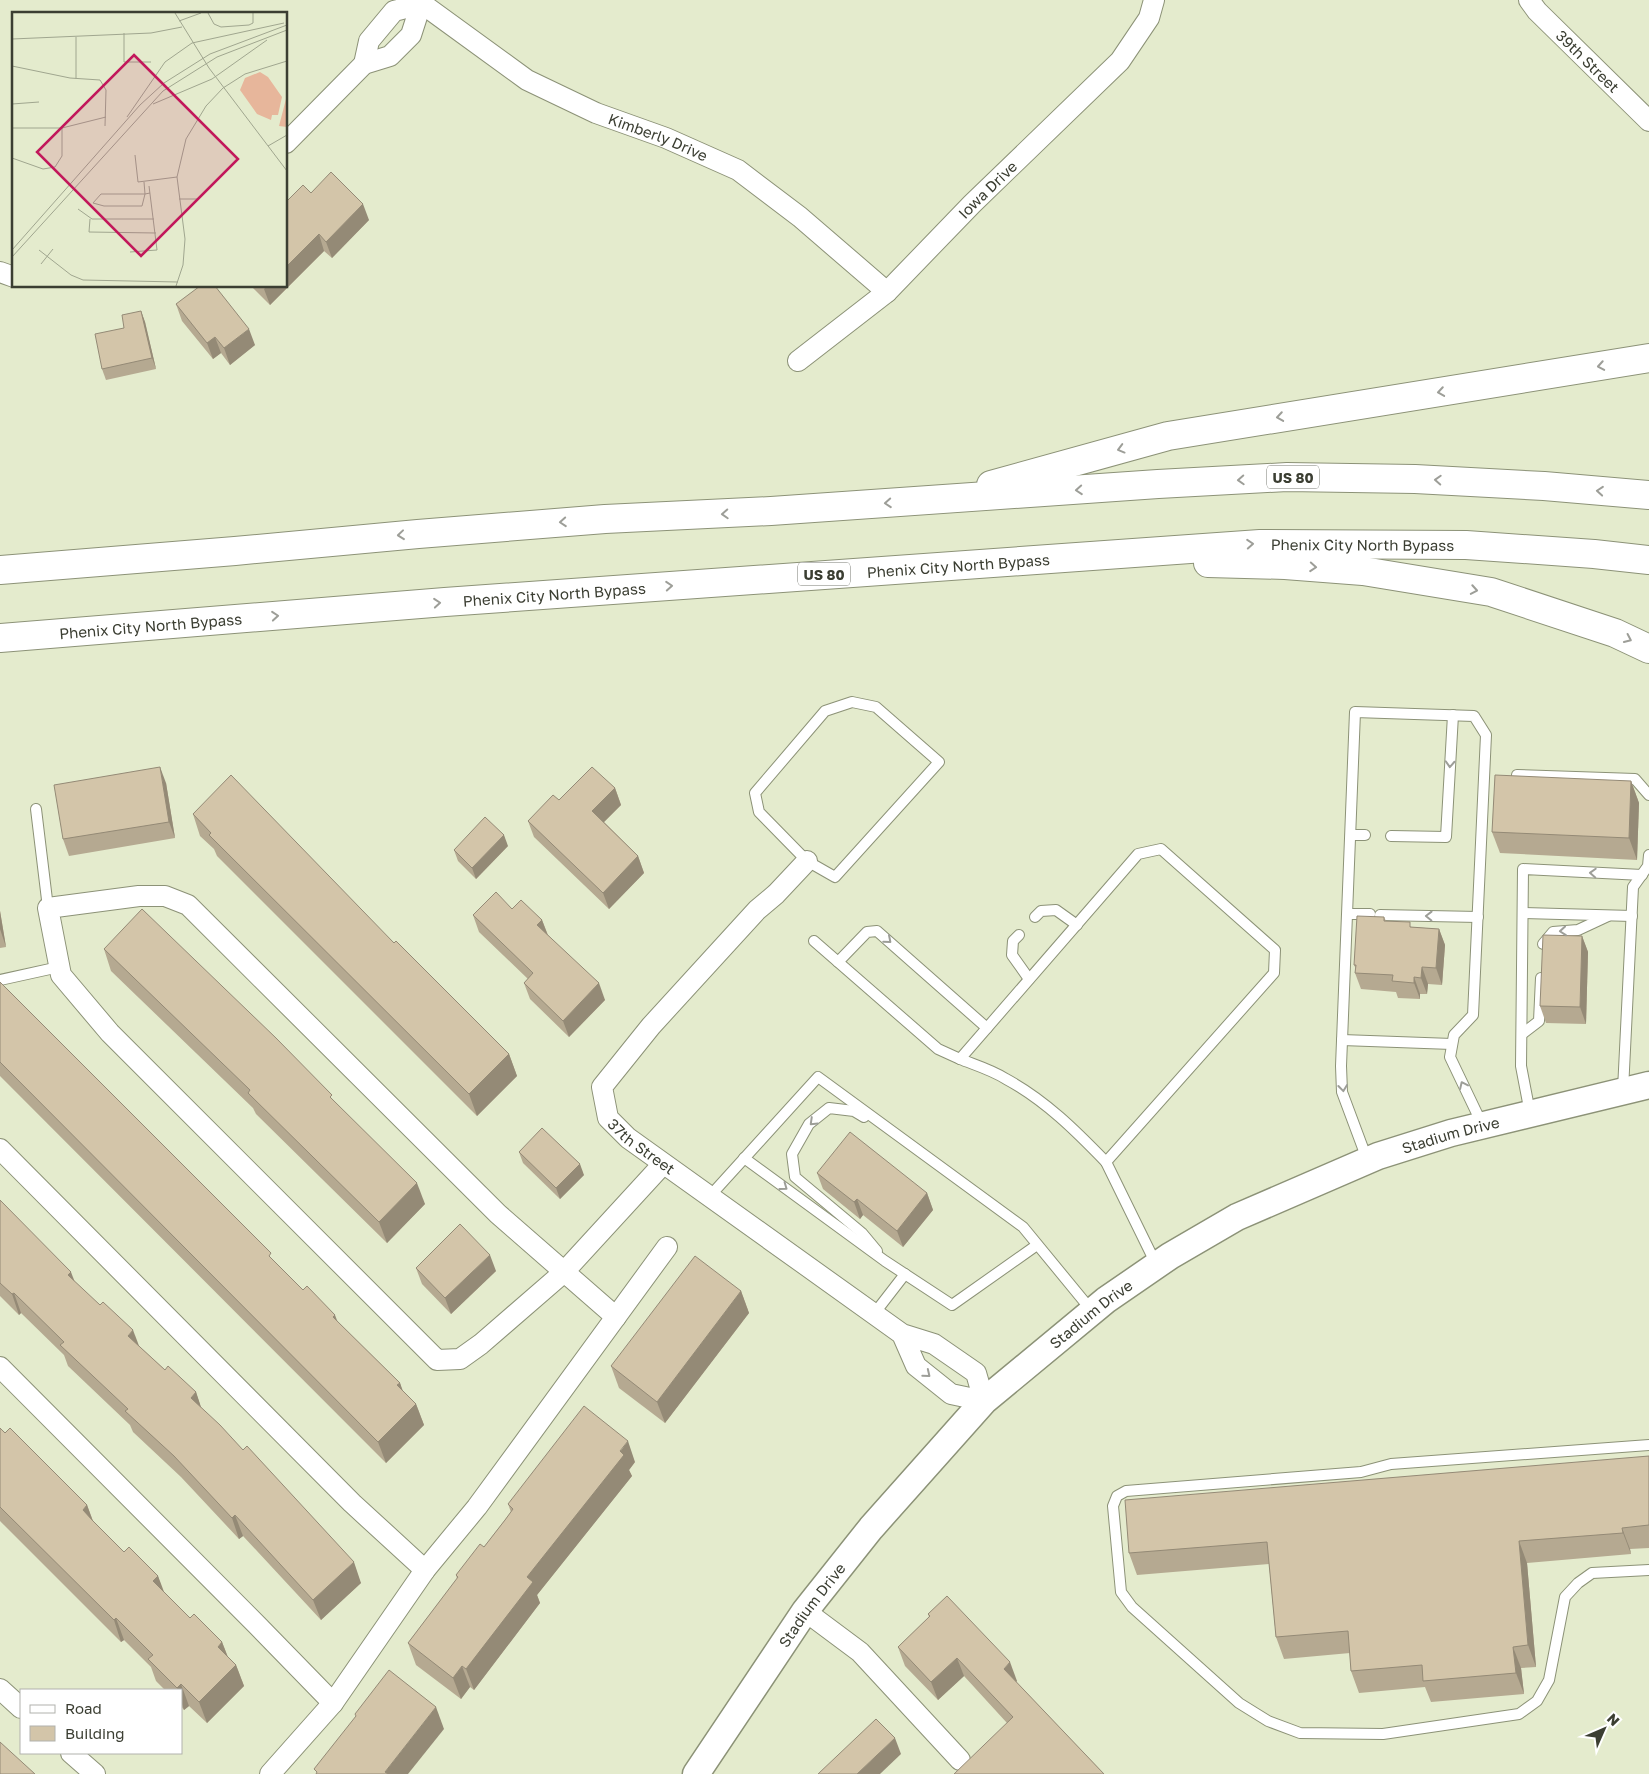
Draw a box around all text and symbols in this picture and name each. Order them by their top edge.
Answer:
inset map [12,12,288,288]
street label: 39th Street [1553,26,1623,96]
street label: Kimberly Drive [606,109,711,165]
street label: Iowa Drive [954,157,1021,222]
one-way arrow [1597,360,1605,371]
one-way arrow [1436,387,1445,397]
one-way arrow [1276,412,1284,422]
one-way arrow [1116,443,1125,454]
road number: US 80 [1267,466,1319,488]
one-way arrow [1237,474,1245,485]
one-way arrow [1434,474,1442,485]
one-way arrow [1075,485,1083,496]
one-way arrow [1596,485,1604,496]
one-way arrow [883,497,891,508]
one-way arrow [721,508,729,519]
one-way arrow [559,517,567,528]
one-way arrow [397,529,405,540]
street label: Phenix City North Bypass [1271,535,1454,554]
one-way arrow [1247,539,1255,550]
street label: Phenix City North Bypass [866,550,1050,581]
one-way arrow [1309,561,1317,572]
road number: US 80 [798,562,850,586]
street label: Phenix City North Bypass [462,579,646,610]
one-way arrow [666,580,674,591]
one-way arrow [1470,584,1478,594]
one-way arrow [434,598,442,609]
street label: Phenix City North Bypass [58,609,243,642]
one-way arrow [272,610,280,621]
one-way arrow [1623,633,1632,644]
one-way arrow [1445,760,1456,768]
one-way arrow [1589,867,1597,878]
one-way arrow [1425,911,1432,921]
one-way arrow [1558,925,1566,936]
one-way arrow [882,935,891,944]
one-way arrow [1459,1081,1470,1090]
one-way arrow [1337,1085,1348,1093]
street label: Stadium Drive [1400,1113,1501,1157]
street label: 37th Street [604,1114,679,1178]
one-way arrow [810,1116,819,1125]
one-way arrow [778,1181,787,1189]
street label: Stadium Drive [1046,1276,1136,1352]
one-way arrow [921,1369,930,1378]
street label: Stadium Drive [775,1559,849,1650]
legend [20,1689,182,1754]
text: Road [65,1699,102,1717]
north arrow [1579,1704,1629,1754]
text: N [1604,1710,1623,1729]
text: Building [65,1724,125,1742]

